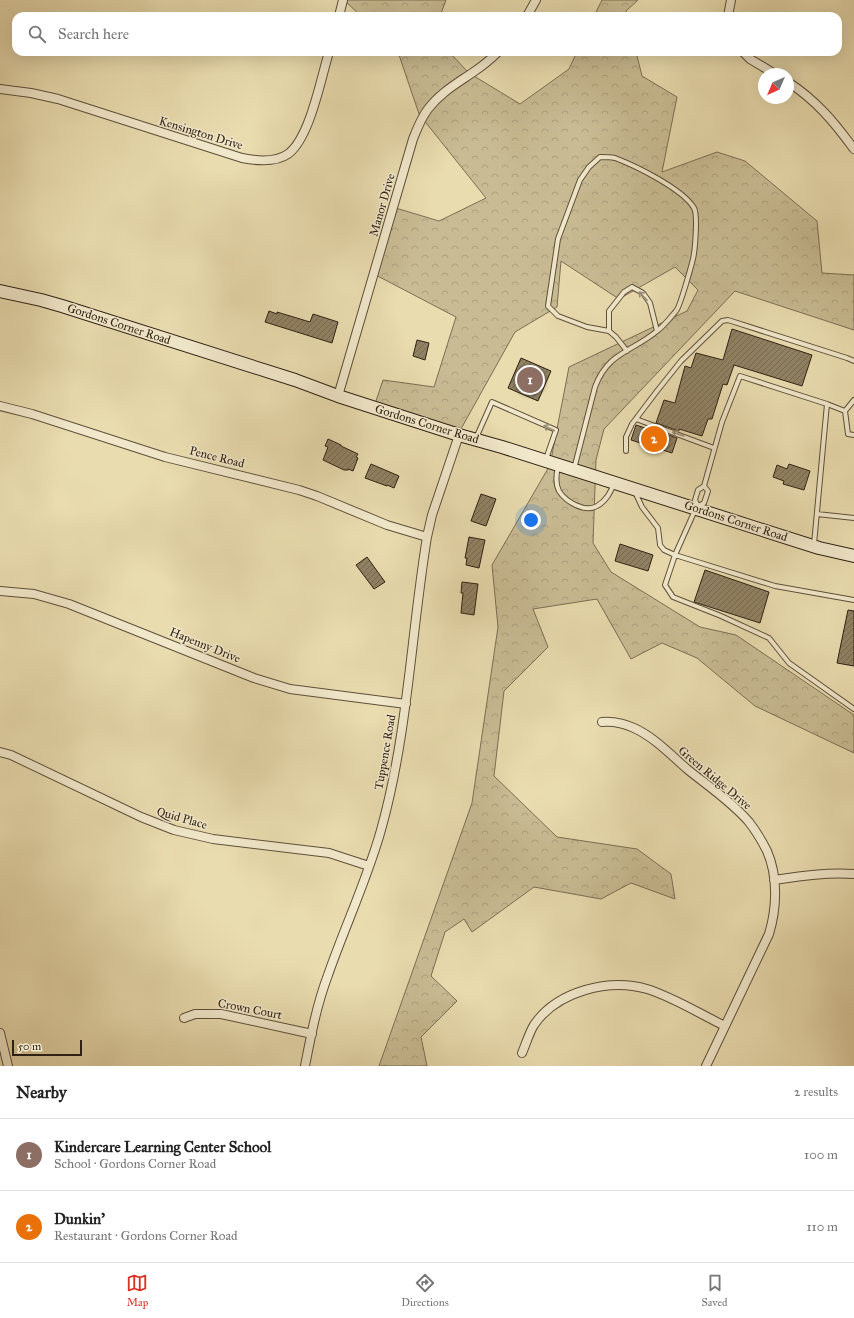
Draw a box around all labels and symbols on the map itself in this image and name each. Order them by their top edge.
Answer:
north arrow [758,68,794,104]
street label: Kensington Drive [157,114,245,153]
street label: Manor Drive [366,172,398,238]
one-way arrow [639,291,648,301]
street label: Gordons Corner Road [66,301,172,347]
pin: 1 [517,365,543,395]
street label: Gordons Corner Road [373,402,481,446]
one-way arrow [544,424,556,431]
pin: 2 [641,424,667,454]
one-way arrow [672,430,684,438]
street label: Pence Road [188,443,246,471]
street label: Gordons Corner Road [683,498,789,544]
your location [521,510,541,530]
street label: Hapenny Drive [168,624,242,666]
street label: Tuppence Road [371,713,399,791]
street label: Green Ridge Drive [675,743,754,813]
street label: Quid Place [155,804,209,832]
street label: Crown Court [217,996,284,1022]
scale bar [12,1038,82,1057]

